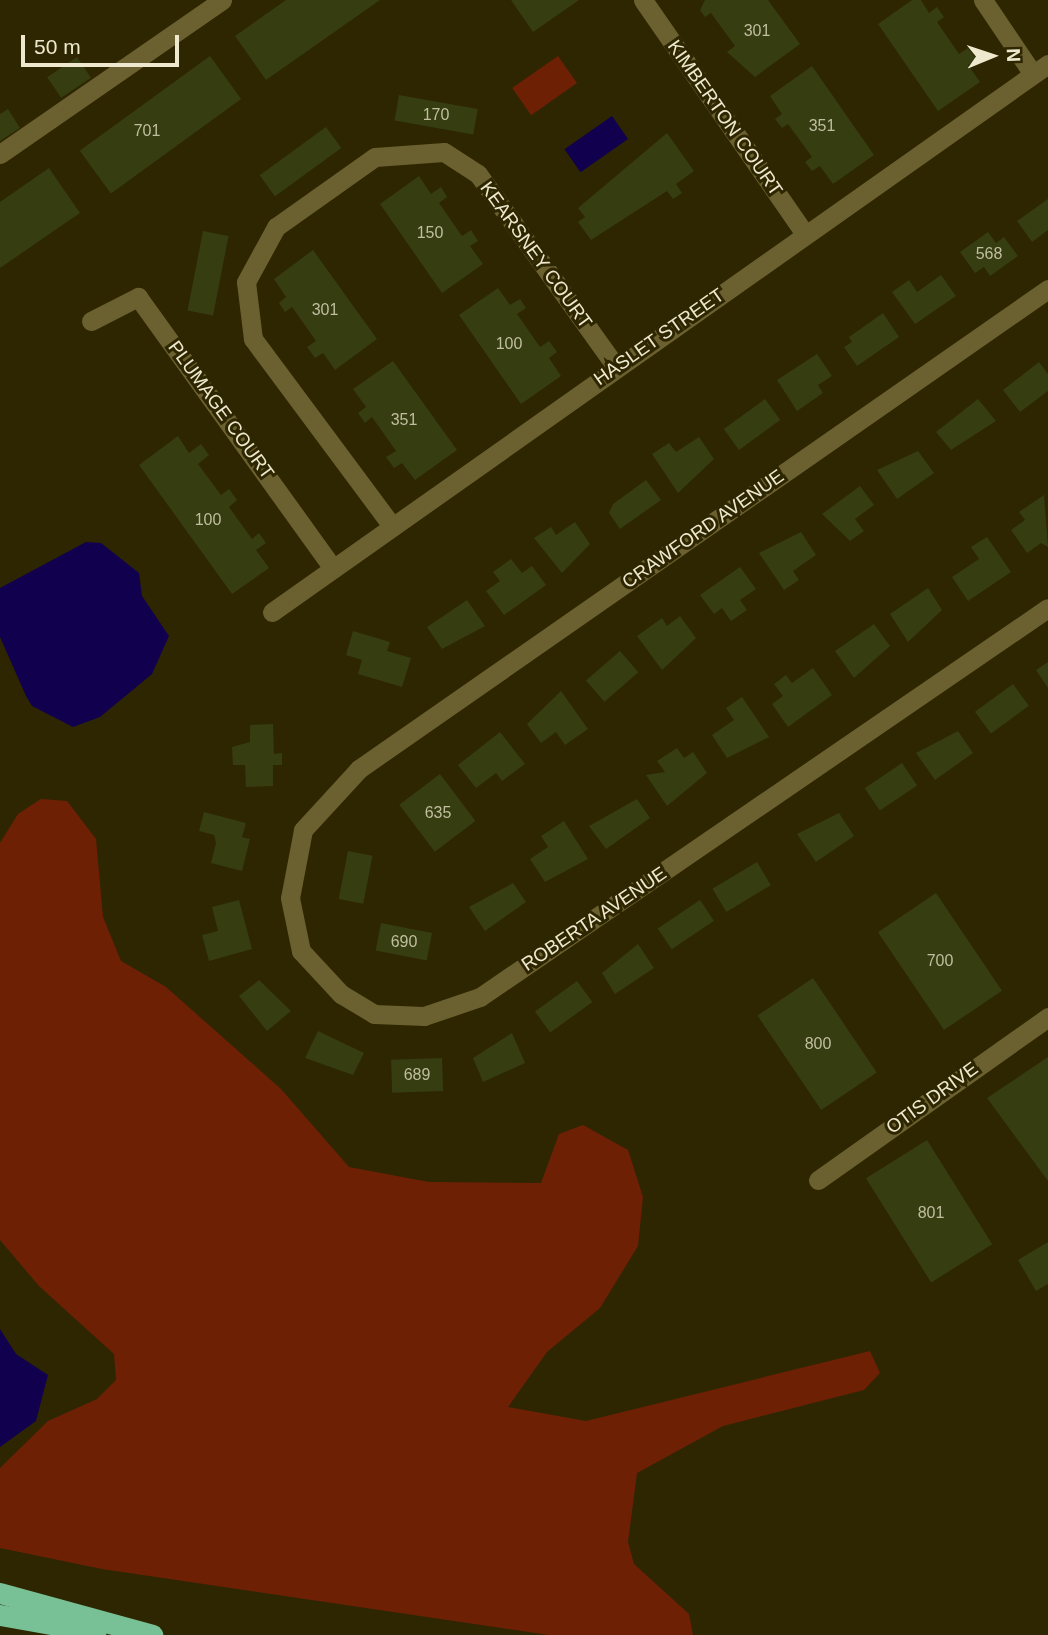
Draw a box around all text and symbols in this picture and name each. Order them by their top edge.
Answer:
scale bar [24,21,182,65]
house number: 301 [744,21,770,41]
north arrow [957,21,1027,91]
text: 50 m [34,35,81,58]
street label: KIMBERTON COURT [663,36,787,200]
text: N [1003,48,1024,62]
house number: 170 [423,105,449,125]
house number: 351 [809,116,835,136]
house number: 701 [134,121,160,141]
street label: KEARSNEY COURT [475,177,597,333]
house number: 150 [417,223,443,243]
house number: 568 [976,244,1002,264]
street label: HASLET STREET [589,283,729,391]
house number: 301 [312,300,338,320]
house number: 100 [496,334,522,354]
street label: PLUMAGE COURT [163,336,279,484]
house number: 351 [391,410,417,430]
street label: CRAWFORD AVENUE [617,464,789,594]
house number: 100 [195,510,221,530]
house number: 635 [425,803,451,823]
street label: ROBERTA AVENUE [516,861,672,977]
house number: 690 [391,932,417,952]
house number: 700 [927,951,953,971]
house number: 800 [805,1034,831,1054]
street label: OTIS DRIVE [882,1057,982,1139]
house number: 689 [404,1065,430,1085]
house number: 801 [918,1203,944,1223]

